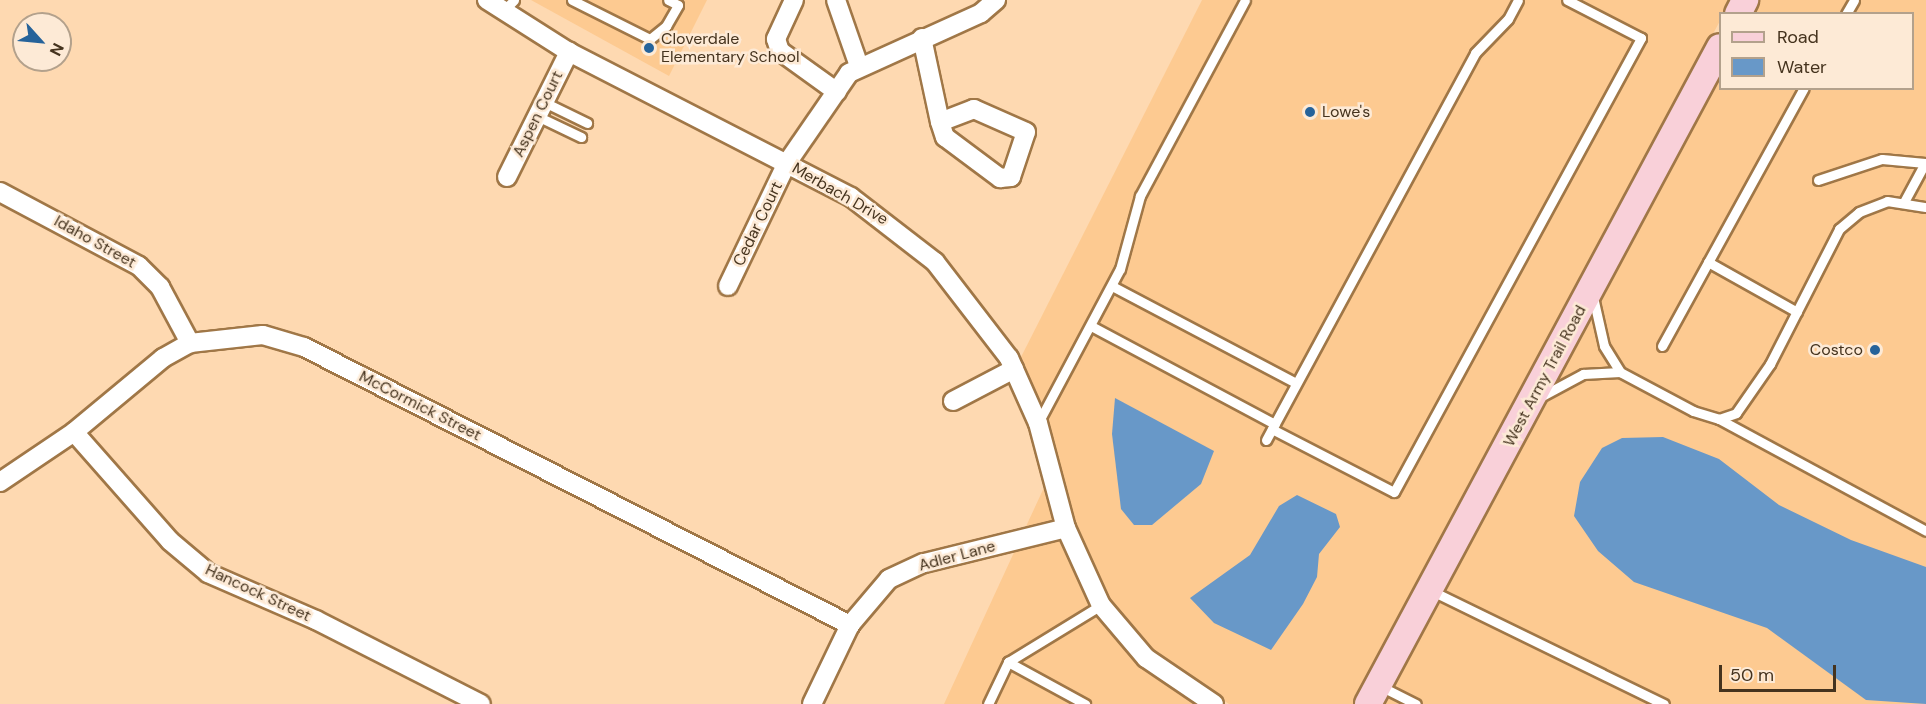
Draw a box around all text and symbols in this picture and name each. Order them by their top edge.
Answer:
north arrow [12,12,72,72]
legend [1719,12,1914,90]
text: Road [1777,25,1819,49]
place label: Cloverdale Elementary School [661,29,799,67]
text: N [45,40,69,59]
marker: Cloverdale Elementary School [642,41,656,55]
text: Water [1777,55,1827,79]
street label: Aspen Court [509,68,567,160]
place label: Lowe's [1322,102,1370,122]
marker: Lowe's [1303,105,1317,119]
street label: Merbach Drive [789,159,891,229]
street label: Cedar Court [729,179,787,269]
street label: Idaho Street [51,212,139,272]
street label: West Army Trail Road [1500,302,1590,450]
place label: Costco [1810,340,1863,360]
marker: Costco [1868,343,1882,357]
street label: McCormick Street [356,367,484,445]
street label: Adler Lane [917,537,997,575]
street label: Hancock Street [202,560,314,626]
scale bar [1722,653,1839,691]
text: 50 m [1730,663,1774,687]

